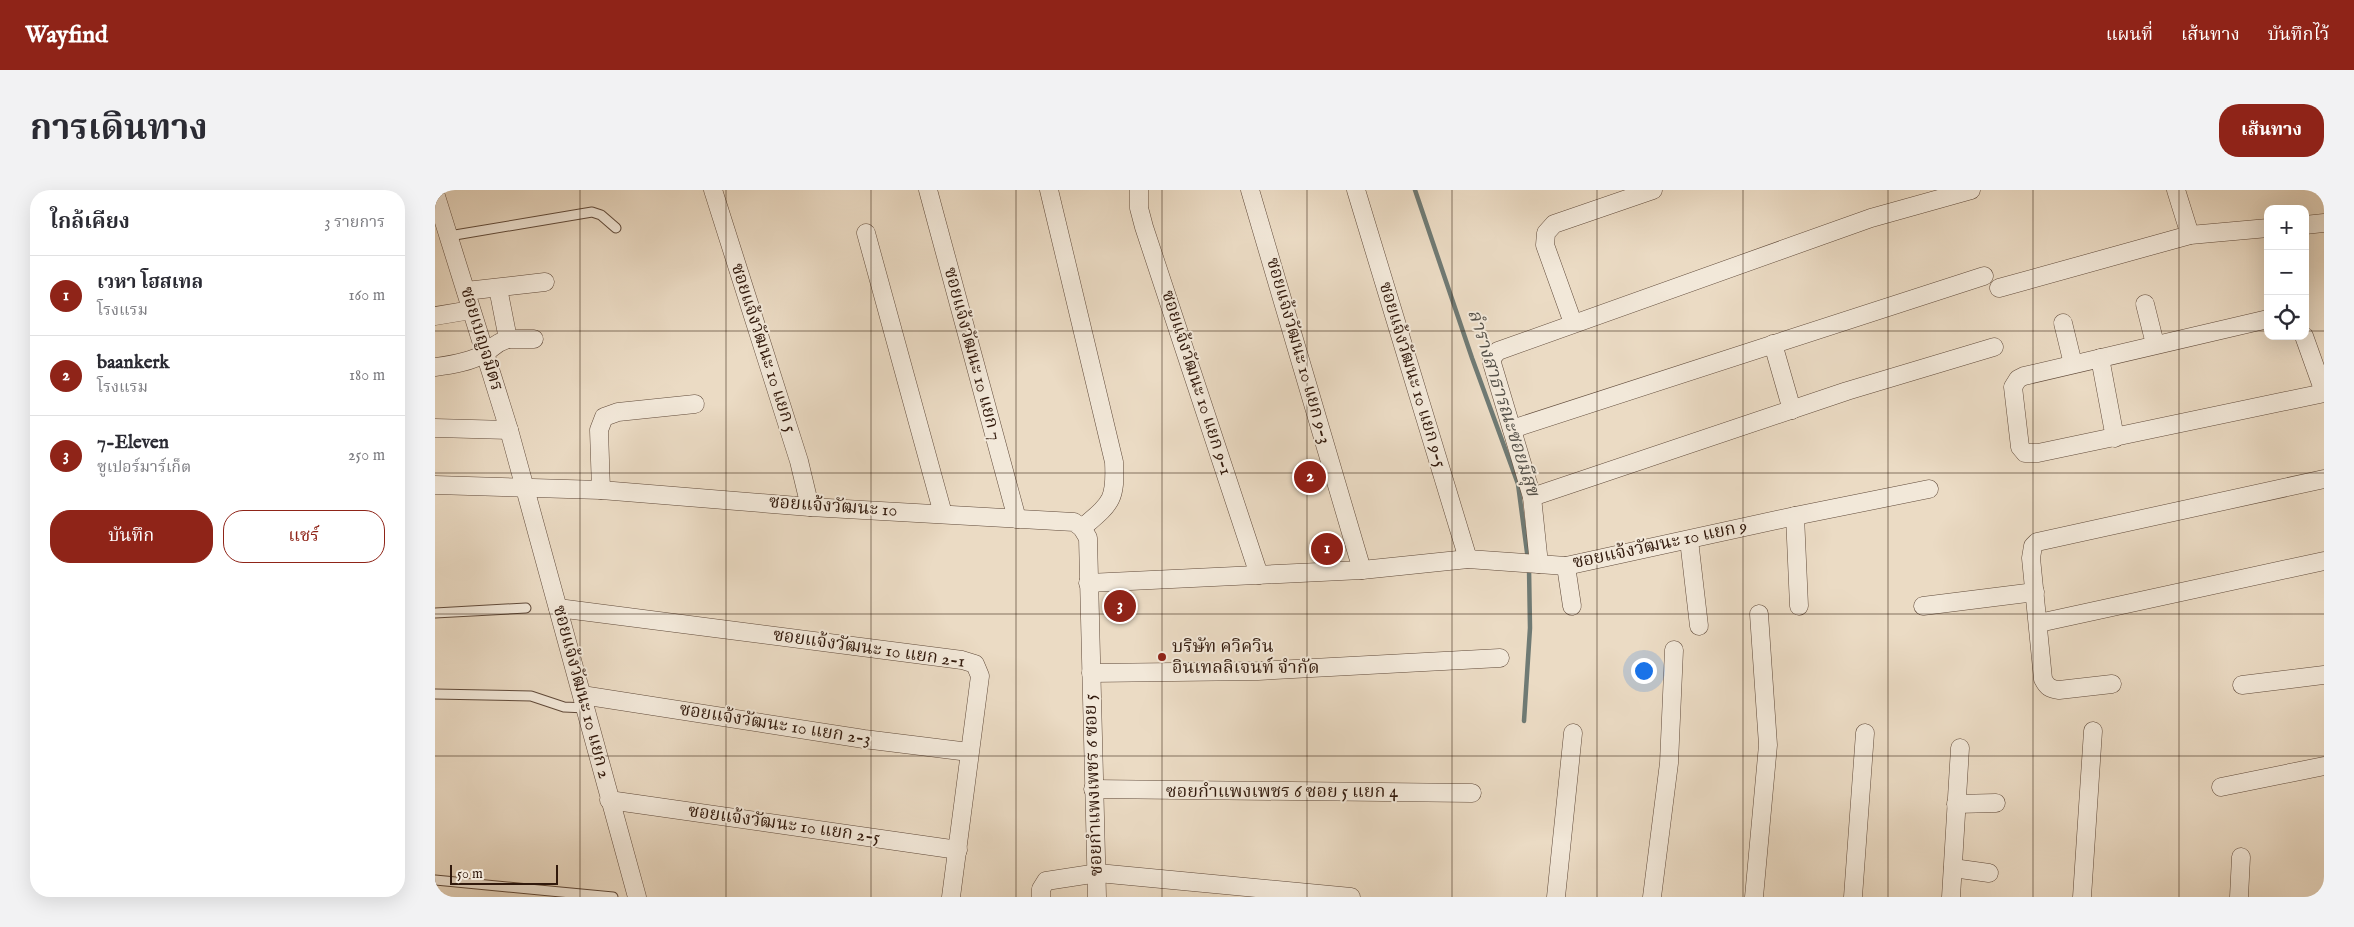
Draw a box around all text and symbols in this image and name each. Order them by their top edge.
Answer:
text: Wayfind [25,20,108,51]
text: แผนที่ [2106,24,2153,47]
text: เส้นทาง [2181,24,2240,47]
text: บันทึกไว้ [2268,24,2329,47]
button: เส้นทาง [2219,104,2324,157]
text: การเดินทาง [30,107,208,152]
map controls [2264,205,2309,340]
button: + [2264,205,2309,250]
text: ใกล้เคียง [50,209,130,236]
text: 3 รายการ [325,213,385,233]
button: − [2264,250,2309,295]
street label: ซอยแจ้งวัฒนะ 10 แยก 9-3 [1260,255,1336,447]
street label: ซอยแจ้งวัฒนะ 10 แยก 5 [725,260,801,436]
street label: ซอยแจ้งวัฒนะ 10 แยก 7 [938,265,1006,443]
text: เวหา โฮสเทล [97,271,203,295]
street label: ซอยแจ้งวัฒนะ 10 แยก 9-5 [1373,279,1451,471]
street label: ซอยเบญจมิตร [454,284,508,394]
text: 1 [63,286,69,306]
text: 160 m [349,286,385,306]
street label: ซอยแจ้งวัฒนะ 10 แยก 9-1 [1155,288,1237,478]
button: locate [2264,295,2309,340]
text: โรงแรม [97,301,148,321]
water label: ลำรางสาธารณะซอยมีสุข [1461,307,1545,501]
text: baankerk [97,351,170,375]
text: 2 [62,366,70,386]
text: 180 m [349,366,385,386]
text: โรงแรม [97,378,148,398]
text: 7-Eleven [97,431,169,455]
text: 3 [63,446,69,466]
text: 250 m [348,446,385,466]
text: ซูเปอร์มาร์เก็ต [97,458,191,478]
pin: 2 [1294,458,1326,496]
street label: ซอยแจ้งวัฒนะ 10 [768,491,898,523]
button: บันทึก [50,510,213,563]
button: แชร์ [223,510,385,563]
street label: ซอยแจ้งวัฒนะ 10 แยก 9 [1571,515,1749,575]
pin: 1 [1311,530,1343,568]
pin: 3 [1104,587,1136,625]
street label: ซอยแจ้งวัฒนะ 10 แยก 2 [547,603,615,781]
street label: ซอยแจ้งวัฒนะ 10 แยก 2-1 [772,624,966,674]
place label: บริษัท ควิควิน อินเทลลิเจนท์ จำกัด [1172,636,1319,680]
marker: บริษัท ควิควิน อินเทลลิเจนท์ จำกัด [1156,651,1168,663]
your location [1631,658,1657,684]
street label: ซอยกำแพงเพชร 6 ซอย 5 [1079,693,1109,876]
street label: ซอยแจ้งวัฒนะ 10 แยก 2-3 [678,698,872,752]
street label: ซอยกำแพงเพชร 6 ซอย 5 แยก 4 [1166,781,1398,804]
street label: ซอยแจ้งวัฒนะ 10 แยก 2-5 [687,800,882,850]
scale bar [450,862,557,885]
text: 50 m [457,865,483,883]

